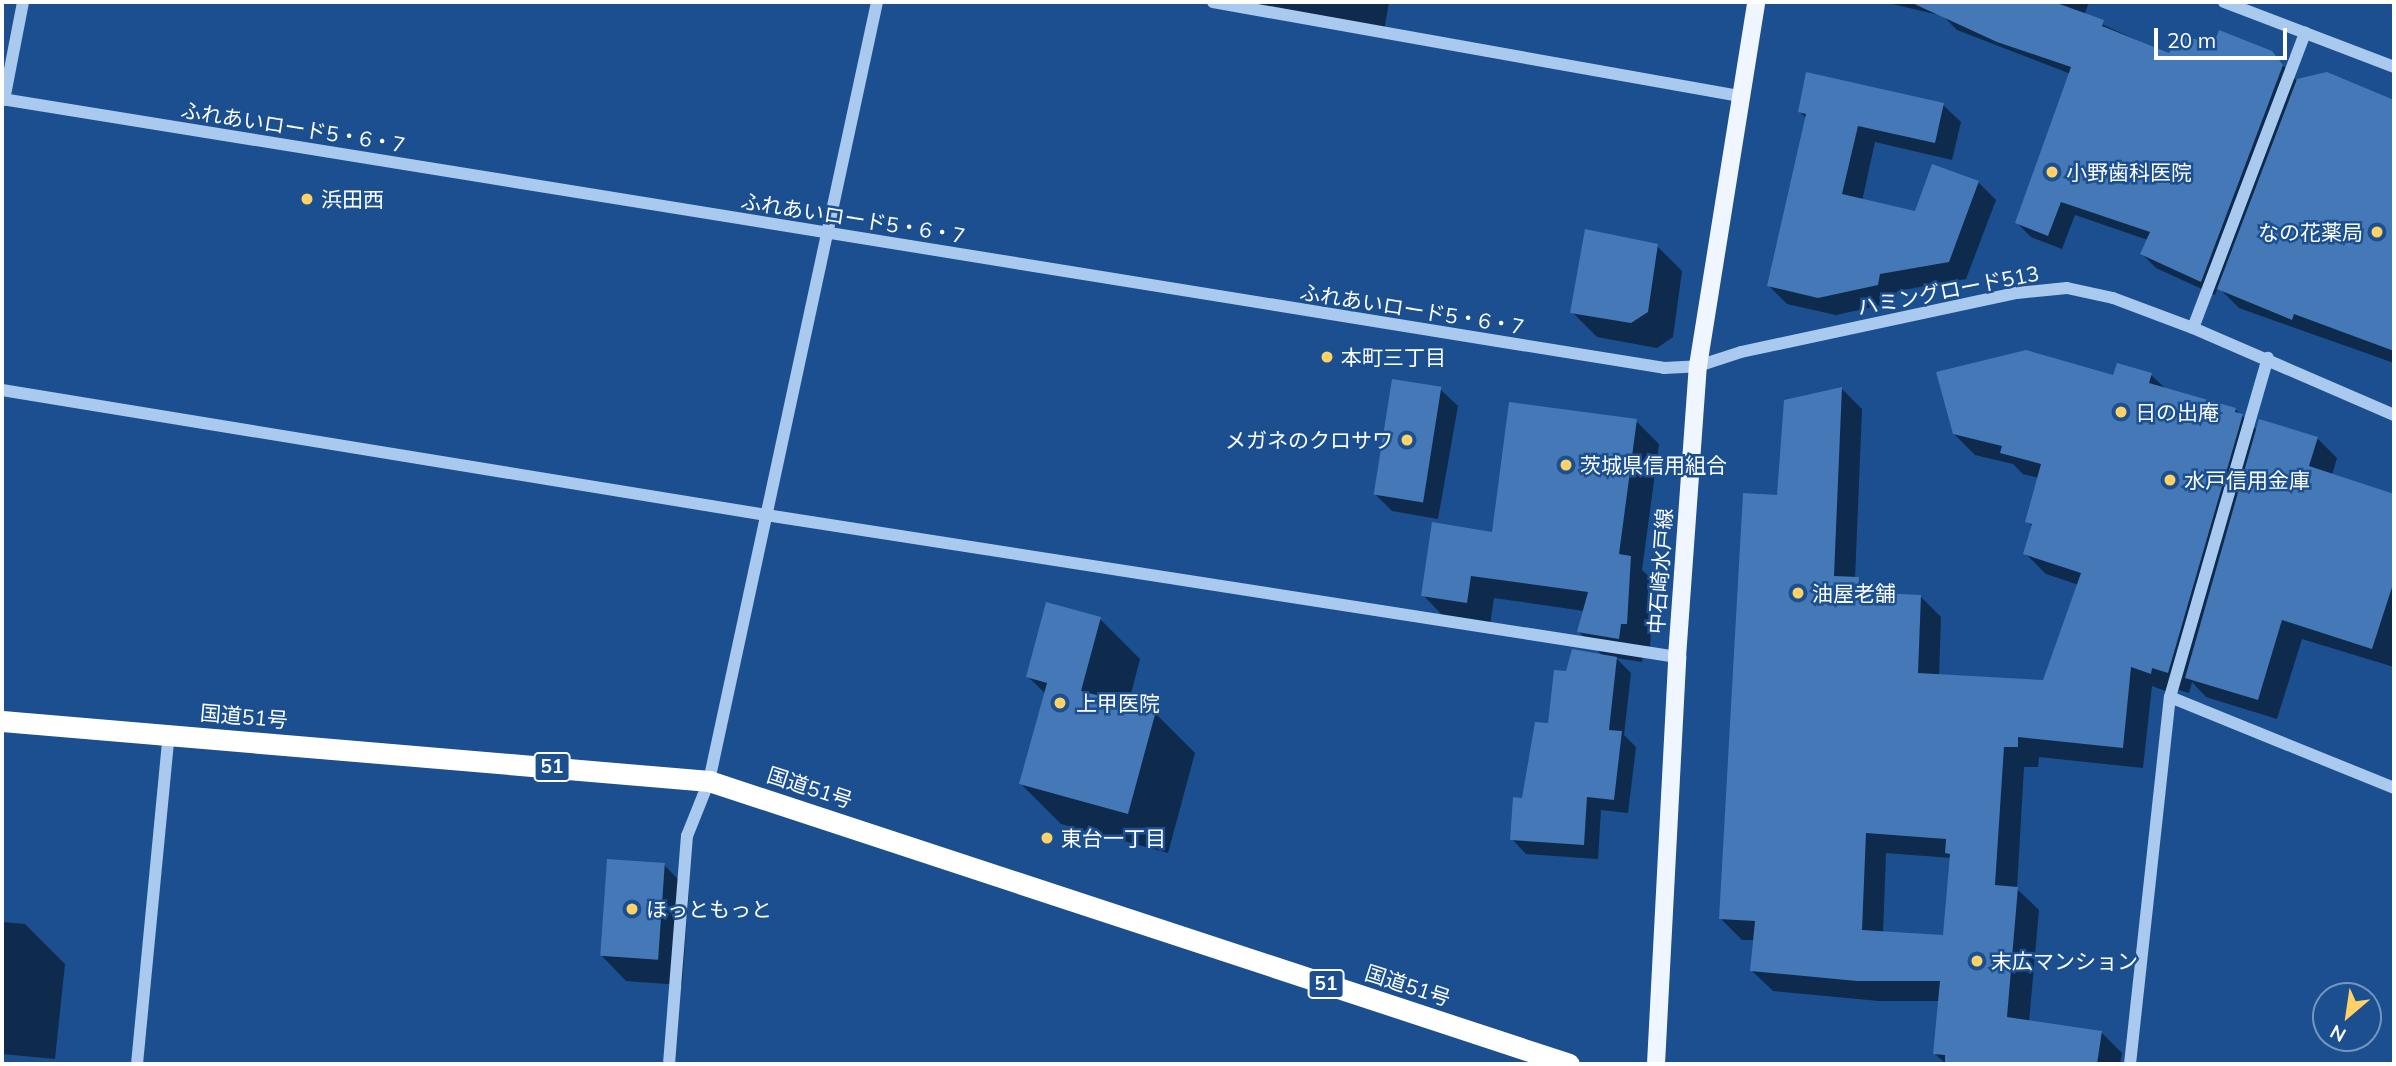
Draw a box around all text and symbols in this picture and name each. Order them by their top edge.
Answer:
scale bar [2158,14,2291,58]
text: 20 m [2167,27,2216,53]
street label: ふれあいロード5・6・7 [179,97,407,157]
place label: 小野歯科医院 [2066,159,2192,185]
marker: 小野歯科医院 [2044,164,2060,180]
place label: 浜田西 [321,186,384,212]
street label: ふれあいロード5・6・7 [739,188,967,248]
marker: 浜田西 [299,191,315,207]
place label: なの花薬局 [2258,219,2363,245]
marker: なの花薬局 [2369,224,2385,240]
street label: ハミングロード513 [1855,260,2041,320]
street label: ふれあいロード5・6・7 [1298,279,1526,339]
place label: 本町三丁目 [1341,344,1446,370]
marker: 本町三丁目 [1319,349,1335,365]
place label: 日の出庵 [2135,399,2219,425]
marker: 日の出庵 [2113,404,2129,420]
place label: メガネのクロサワ [1225,427,1393,453]
marker: メガネのクロサワ [1399,432,1415,448]
place label: 茨城県信用組合 [1580,452,1727,478]
marker: 茨城県信用組合 [1558,457,1574,473]
place label: 水戸信用金庫 [2184,467,2310,493]
marker: 水戸信用金庫 [2162,472,2178,488]
street label: 中石崎水戸線 [1643,507,1677,635]
place label: 油屋老舗 [1812,580,1896,606]
marker: 油屋老舗 [1790,585,1806,601]
place label: 上甲医院 [1076,690,1160,716]
marker: 上甲医院 [1050,693,1070,713]
street label: 国道51号 [199,700,289,732]
road number: 51 [533,752,571,782]
street label: 国道51号 [764,761,856,813]
place label: 東台一丁目 [1061,825,1166,851]
marker: 東台一丁目 [1039,830,1055,846]
place label: ほっともっと [646,896,772,922]
marker: ほっともっと [624,901,640,917]
place label: 末広マンション [1991,948,2138,974]
marker: 末広マンション [1969,953,1985,969]
street label: 国道51号 [1362,959,1454,1011]
road number: 51 [1307,968,1345,1000]
north arrow [2312,982,2382,1052]
text: N [2326,1020,2350,1048]

